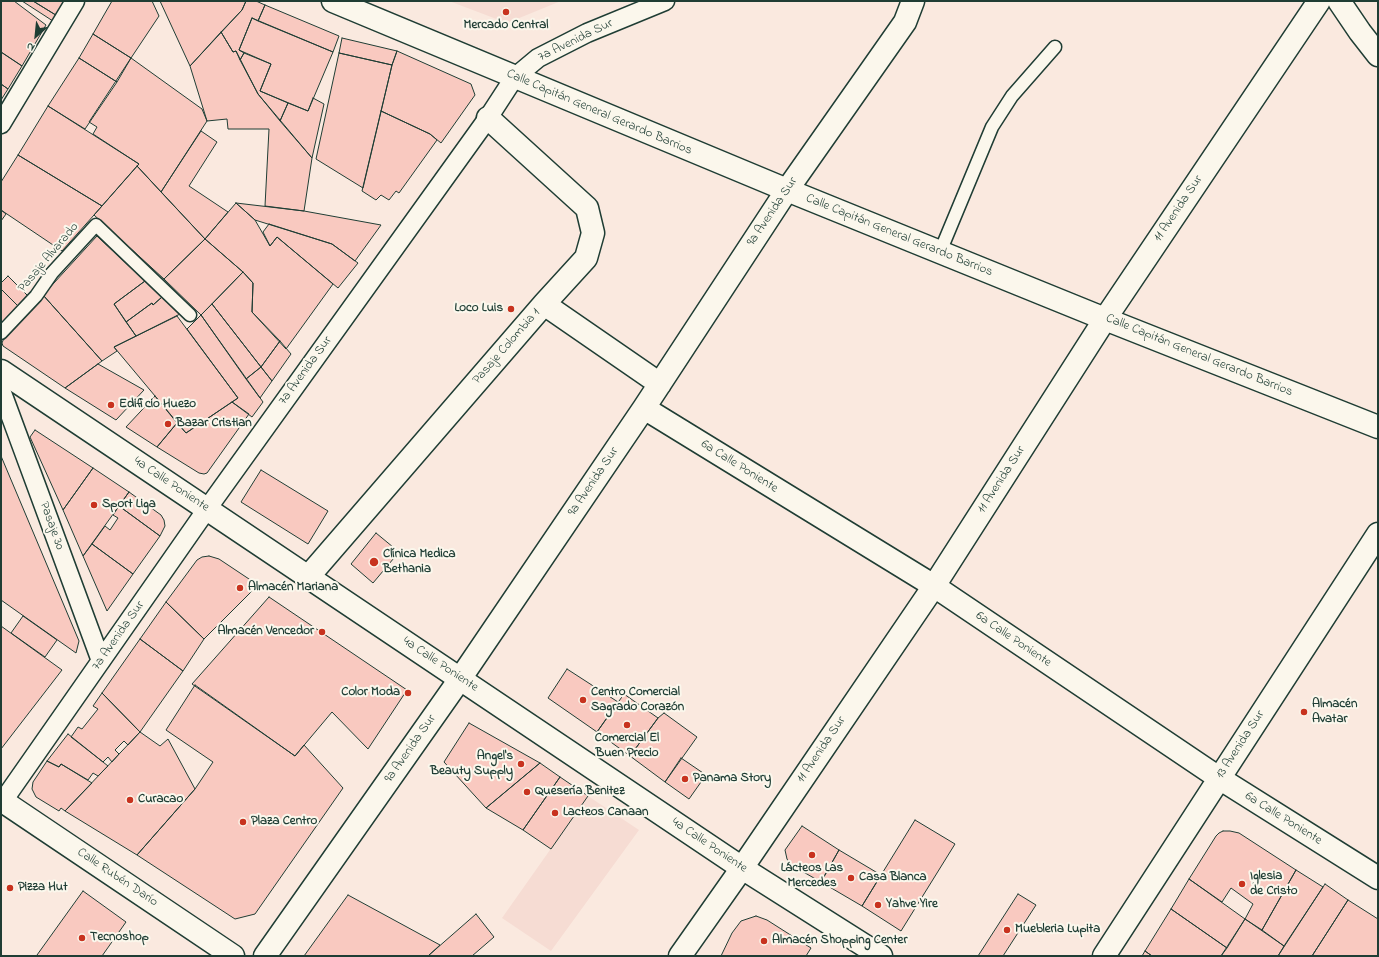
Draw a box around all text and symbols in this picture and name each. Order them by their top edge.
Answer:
marker: Mercado Central [501,7,511,17]
north arrow [16,16,56,56]
street label: 7a Avenida Sur [536,16,616,66]
place label: Mercado Central [464,18,548,34]
text: N [24,38,37,56]
street label: Calle Capitán General Gerardo Barrios [504,67,694,159]
street label: 11 Avenida Sur [1151,173,1207,245]
street label: 9a Avenida Sur [744,175,802,249]
street label: Calle Capitán General Gerardo Barrios [803,191,995,281]
street label: Pasaje Alvarado [15,220,83,296]
place label: Loco Luis [454,301,503,317]
marker: Loco Luis [506,304,516,314]
street label: Pasaje Colombia 1 [470,306,544,388]
street label: Calle Capitán General Gerardo Barrios [1103,311,1295,401]
street label: 7a Avenida Sur [276,334,336,408]
place label: Edificio Huezo [119,397,196,413]
marker: Edificio Huezo [106,400,116,410]
place label: Bazar Cristian [176,416,252,432]
marker: Bazar Cristian [163,419,173,429]
street label: 6a Calle Poniente [697,437,781,497]
street label: 11 Avenida Sur [975,444,1029,516]
street label: 9a Avenida Sur [565,445,623,519]
street label: 4a Calle Poniente [130,454,212,516]
place label: Sport Liga [102,497,156,513]
street label: Pasaje 30 [35,500,67,552]
marker: Sport Liga [89,500,99,510]
place label: Clínica Medica Bethania [383,547,456,578]
marker: Clínica Medica Bethania [368,556,380,568]
place label: Almacén Mariana [248,580,338,596]
marker: Almacén Mariana [235,583,245,593]
street label: 7a Avenida Sur [89,598,149,674]
street label: 6a Calle Poniente [972,609,1054,671]
place label: Almacén Vencedor [217,624,314,640]
marker: Almacén Vencedor [317,627,327,637]
street label: 4a Calle Poniente [399,634,481,696]
place label: Color Moda [341,685,400,701]
place label: Centro Comercial Sagrado Corazón [591,685,684,716]
marker: Color Moda [403,688,413,698]
marker: Centro Comercial Sagrado Corazón [578,695,588,705]
place label: Almacén Avatar [1312,697,1357,728]
marker: Almacén Avatar [1299,707,1309,717]
street label: 13 Avenida Sur [1213,708,1269,782]
street label: 9a Avenida Sur [382,712,440,786]
street label: 11 Avenida Sur [794,714,850,786]
marker: Comercial El Buen Precio [622,720,632,730]
place label: Comercial El Buen Precio [595,731,659,762]
place label: Angel's Beauty Supply [430,749,513,780]
marker: Angel's Beauty Supply [516,759,526,769]
place label: Panama Story [693,771,771,787]
marker: Panama Story [680,774,690,784]
place label: Quesería Benitez [535,784,625,800]
marker: Quesería Benitez [522,787,532,797]
street label: 6a Calle Poniente [1241,789,1325,849]
place label: Curacao [138,792,183,808]
marker: Curacao [125,795,135,805]
place label: Lacteos Canaan [563,805,648,821]
marker: Lacteos Canaan [550,808,560,818]
place label: Plaza Centro [251,814,317,830]
street label: 4a Calle Poniente [668,815,750,877]
marker: Plaza Centro [238,817,248,827]
street label: Calle Rubén Darío [74,845,160,911]
marker: Lácteos Las Mercedes [807,850,817,860]
place label: Lácteos Las Mercedes [781,861,843,892]
place label: Iglesia de Cristo [1250,869,1298,900]
place label: Casa Blanca [859,870,926,886]
marker: Casa Blanca [846,873,856,883]
marker: Iglesia de Cristo [1237,879,1247,889]
place label: Pizza Hut [18,880,68,896]
marker: Pizza Hut [5,883,15,893]
place label: Yahve Yire [886,897,938,913]
marker: Yahve Yire [873,900,883,910]
place label: Muebleria Lupita [1015,922,1100,938]
marker: Muebleria Lupita [1002,925,1012,935]
place label: Tecnoshop [90,930,149,946]
marker: Tecnoshop [77,933,87,943]
place label: Almacén Shopping Center [772,933,907,949]
marker: Almacén Shopping Center [759,936,769,946]

